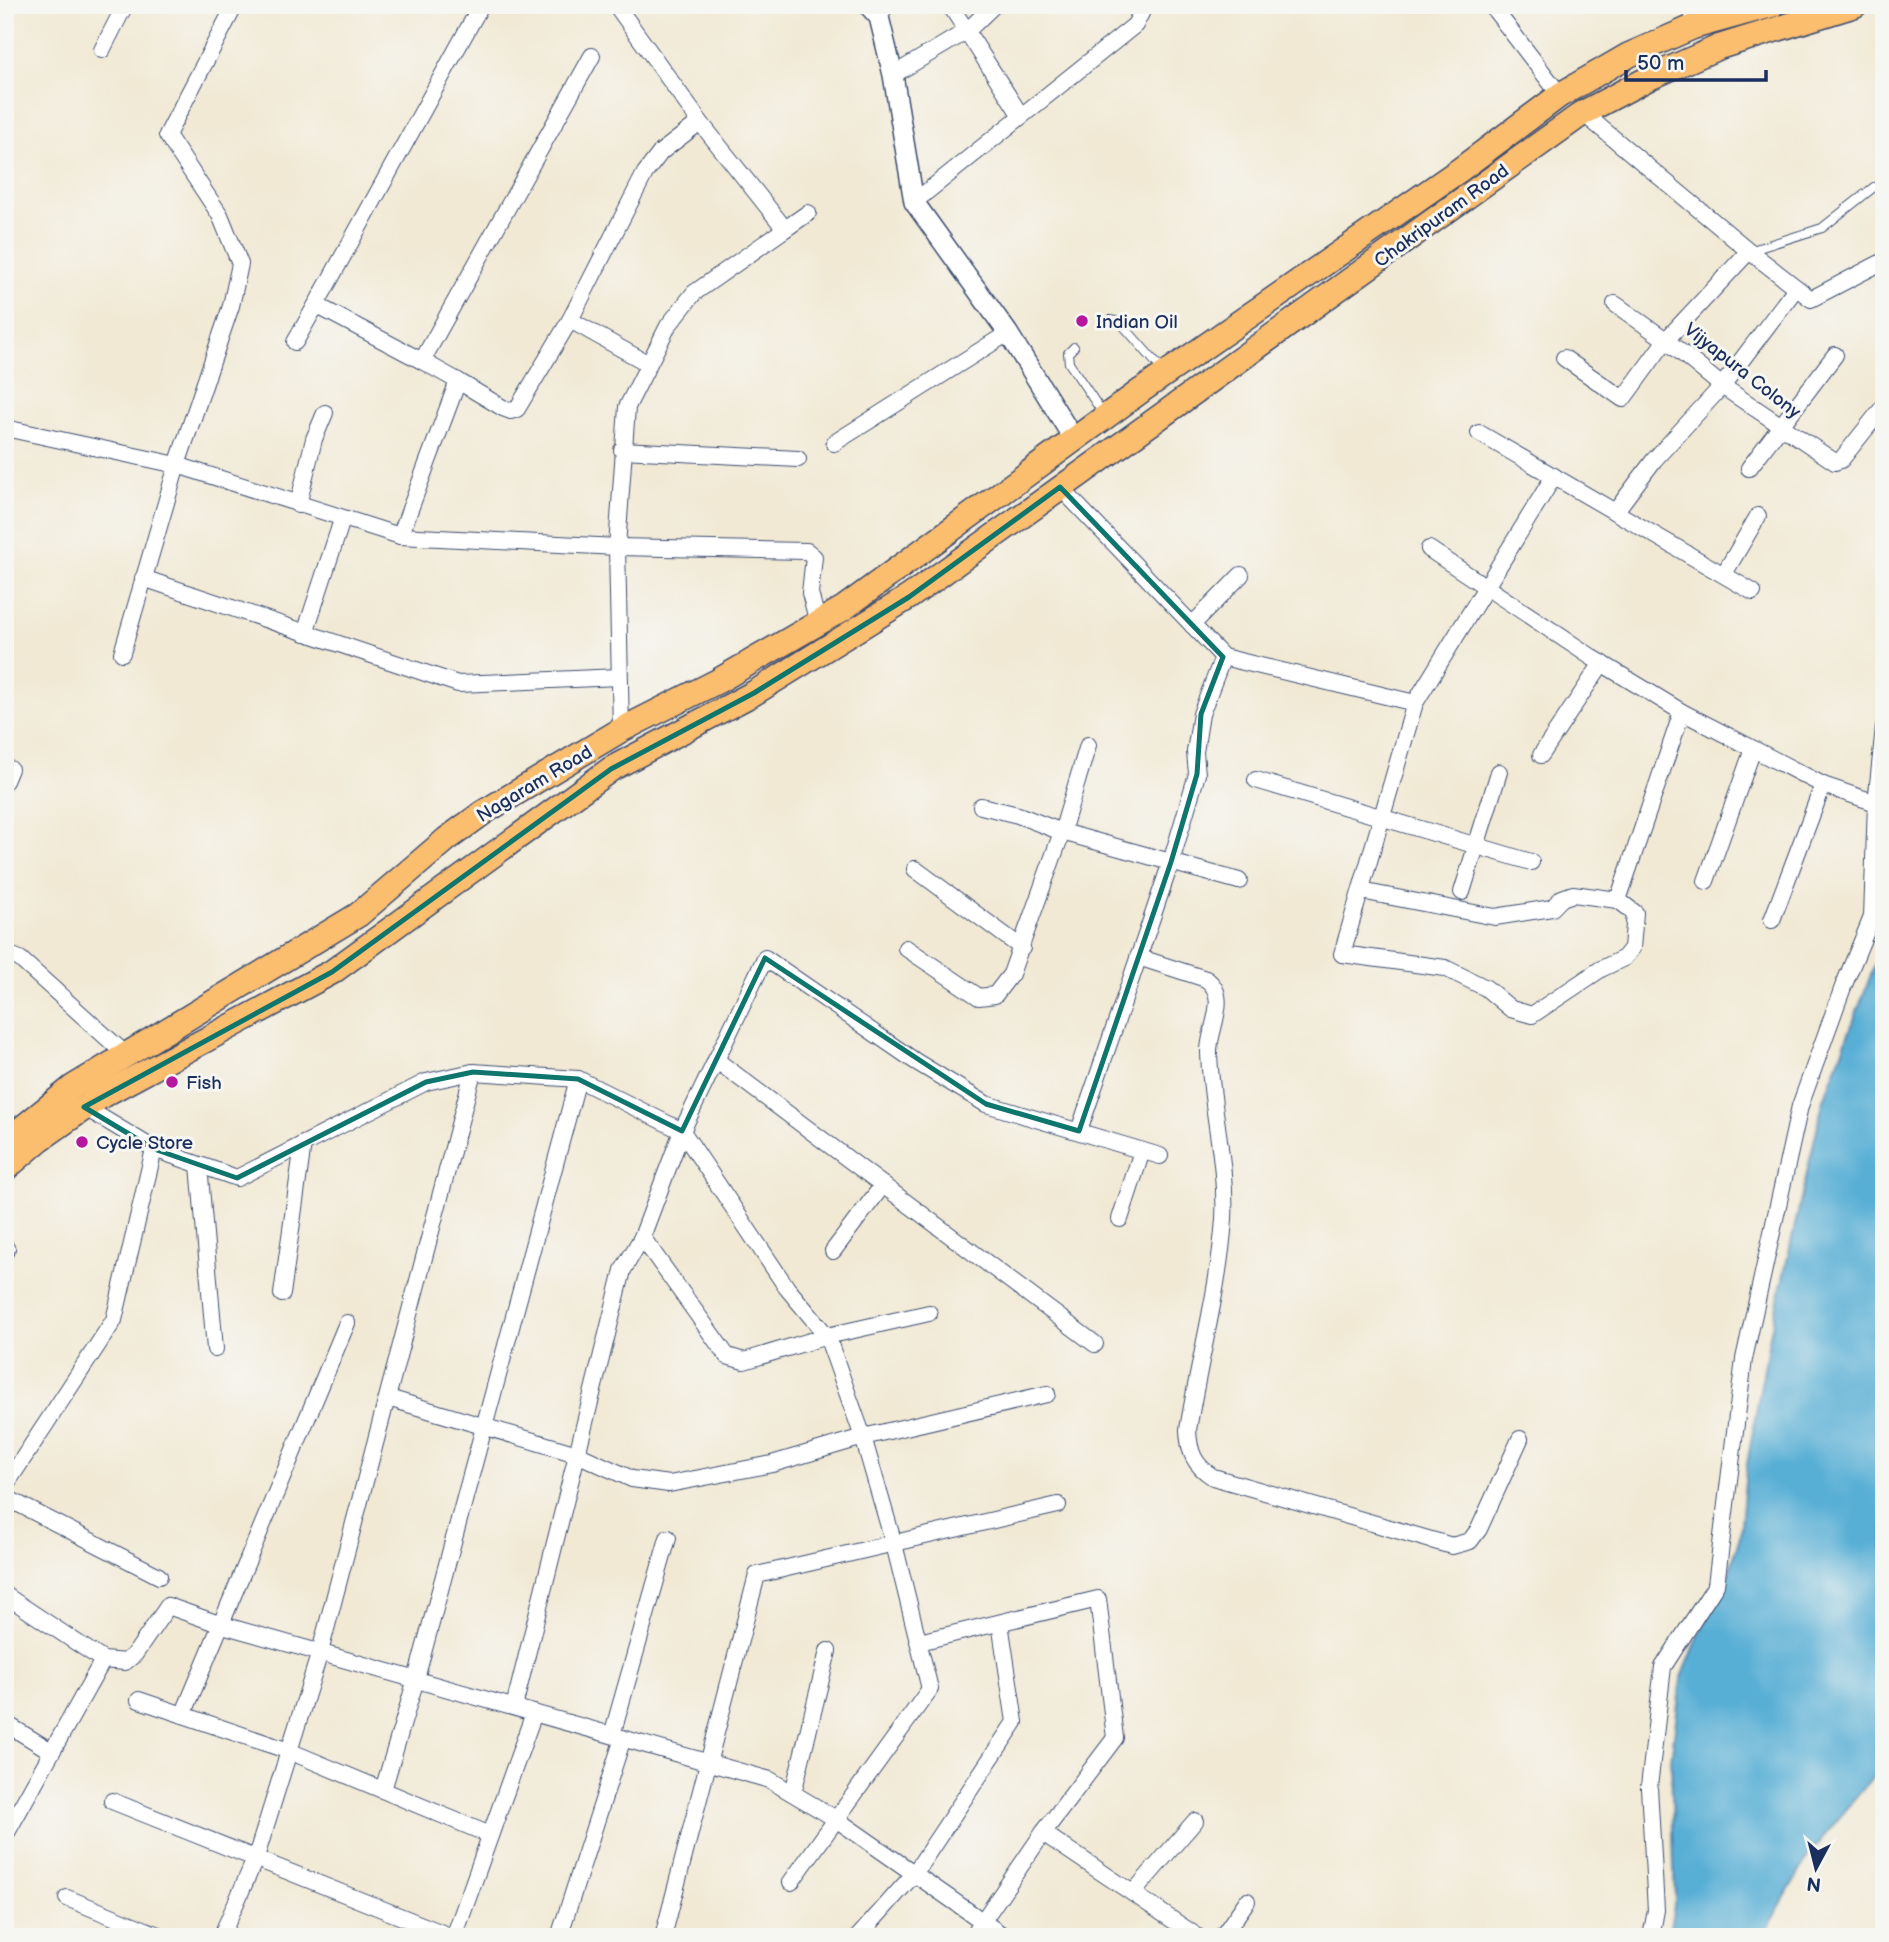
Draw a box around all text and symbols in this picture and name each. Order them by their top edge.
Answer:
scale bar [1626,38,1766,82]
text: 50 m [1637,51,1684,76]
street label: Chakripuram Road [1370,160,1514,273]
place label: Indian Oil [1096,311,1178,334]
marker: Indian Oil [1074,313,1090,329]
street label: Vijyapura Colony [1679,318,1805,424]
street label: Nagaram Road [473,741,597,828]
place label: Fish [186,1072,222,1095]
marker: Fish [164,1074,180,1090]
place label: Cycle Store [96,1132,193,1155]
marker: Cycle Store [74,1134,90,1150]
north arrow [1780,1834,1850,1904]
text: N [1806,1871,1823,1896]

